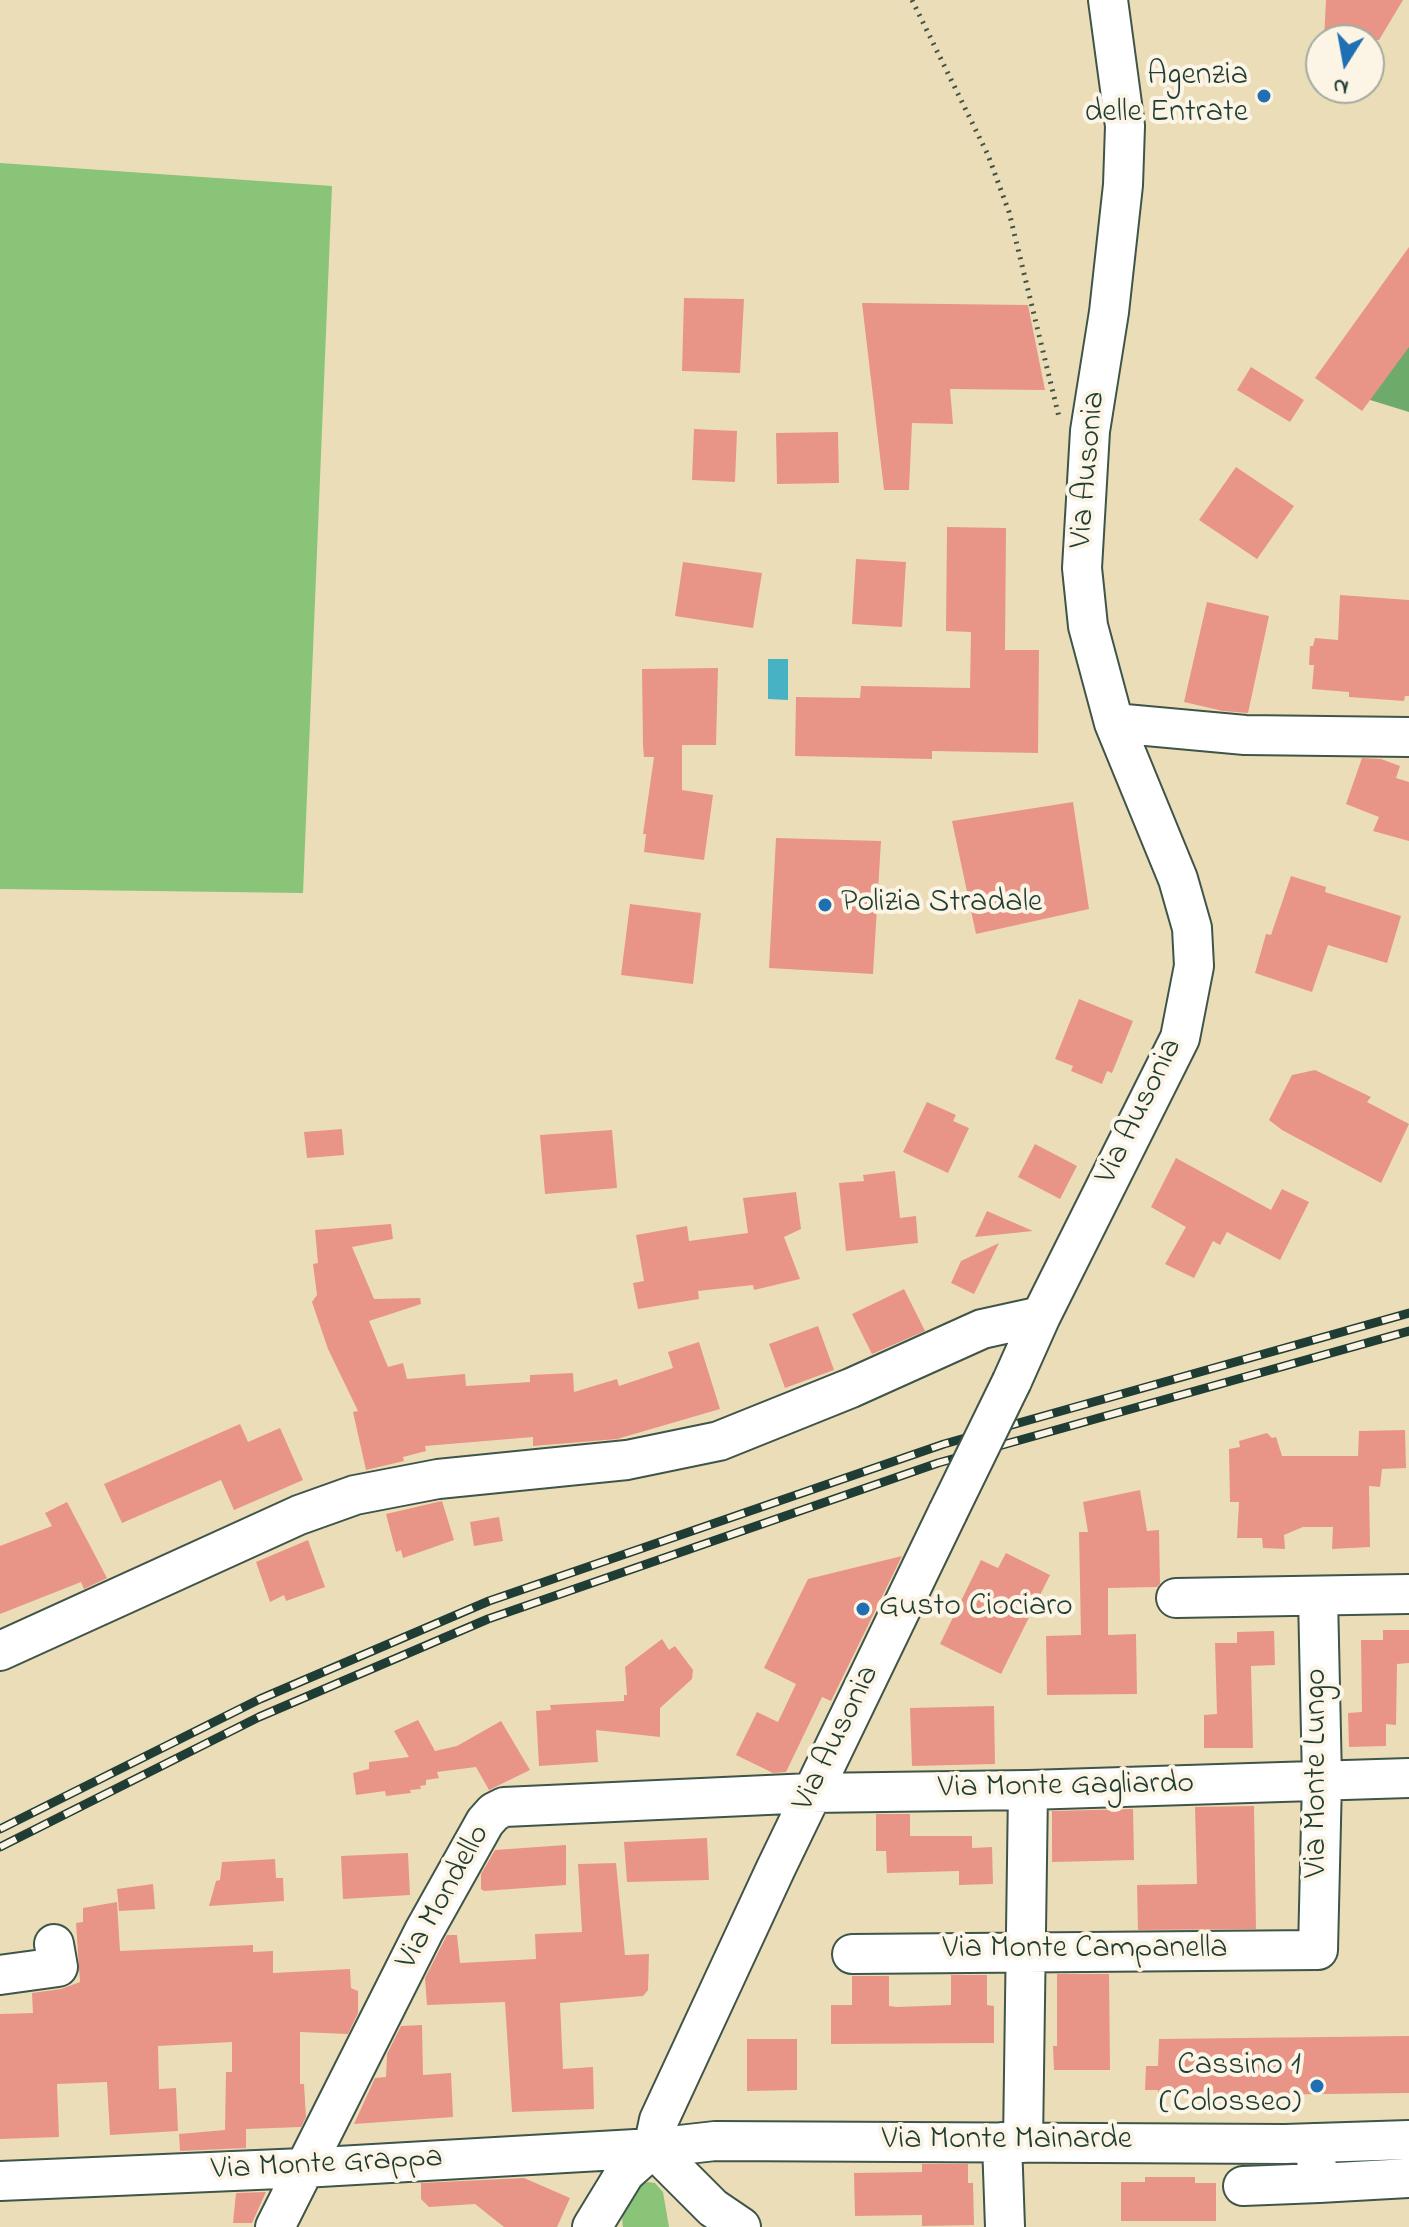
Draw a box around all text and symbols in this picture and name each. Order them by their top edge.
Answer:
north arrow [1305,24,1385,104]
place label: Agenzia delle Entrate [1084,59,1248,134]
text: N [1330,68,1351,103]
marker: Agenzia delle Entrate [1255,87,1273,105]
street label: Via Ausonia [1064,390,1116,550]
place label: Polizia Stradale [841,886,1042,924]
marker: Polizia Stradale [816,896,834,914]
street label: Via Ausonia [1089,1033,1193,1191]
place label: Gusto Ciociaro [879,1590,1073,1628]
marker: Gusto Ciociaro [854,1600,872,1618]
street label: Via Ausonia [786,1660,890,1818]
street label: Via Monte Lungo [1300,1668,1338,1878]
street label: Via Monte Gagliardo [938,1767,1194,1809]
street label: Via Mondello [390,1819,500,1977]
street label: Via Monte Campanella [942,1932,1228,1970]
place label: Cassino 1 (Colosseo) [1159,2049,1301,2124]
marker: Cassino 1 (Colosseo) [1308,2077,1326,2095]
street label: Via Monte Mainarde [882,2123,1132,2161]
street label: Via Monte Grappa [210,2141,444,2191]

